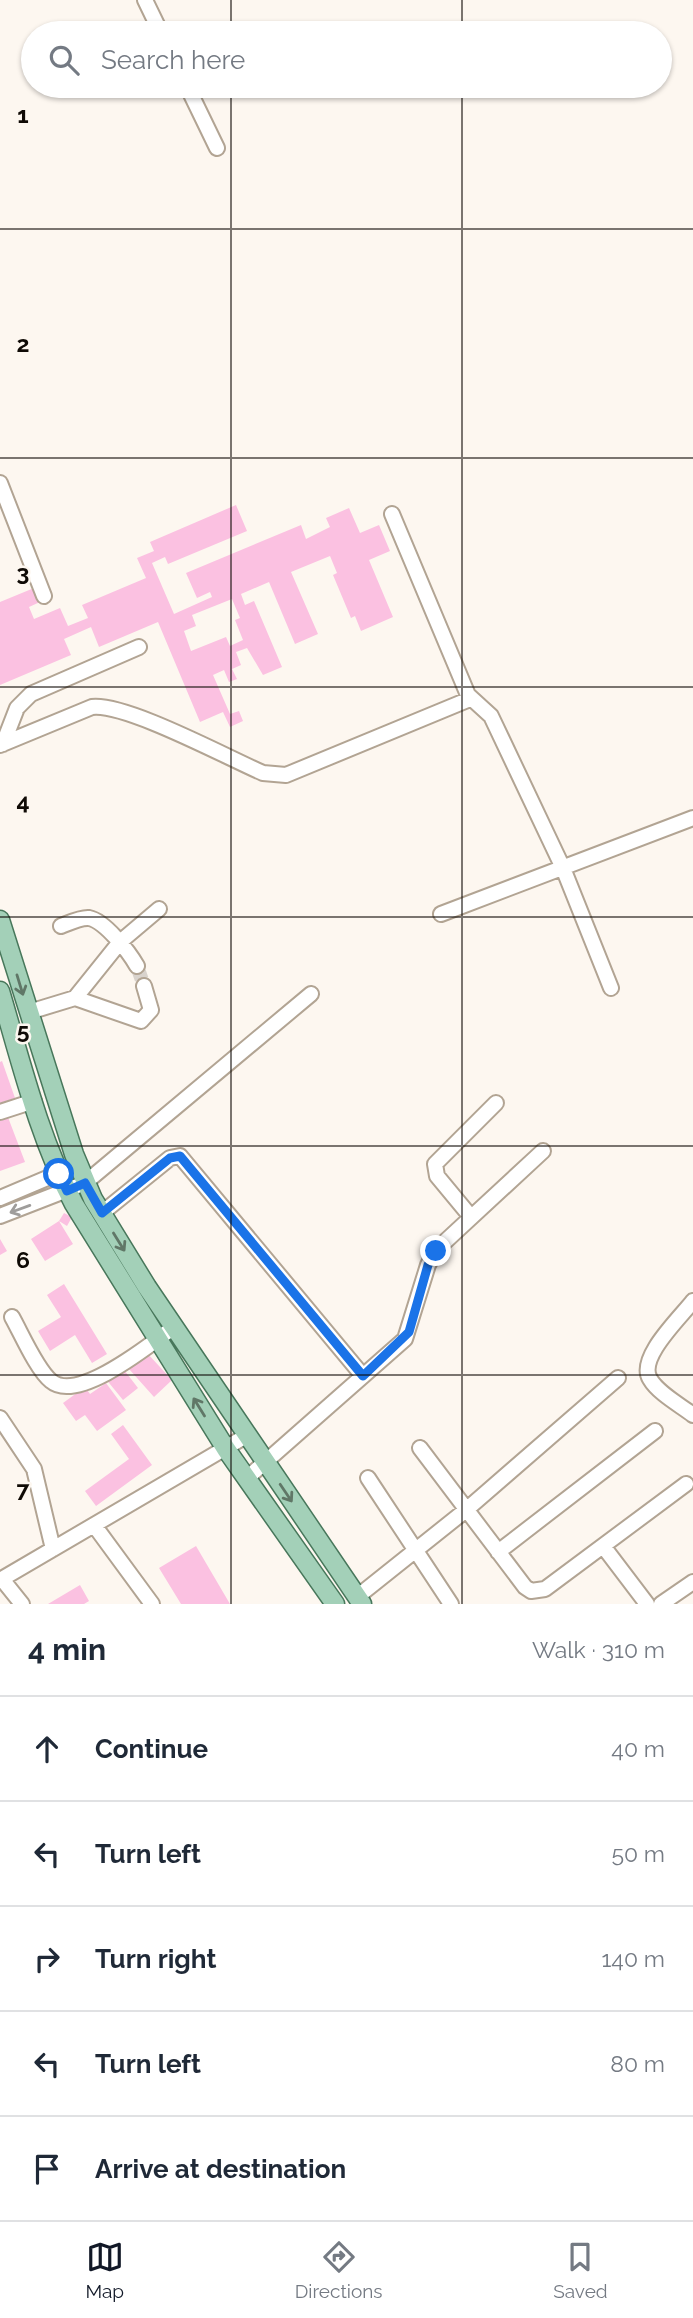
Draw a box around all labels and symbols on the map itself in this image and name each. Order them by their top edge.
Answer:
text: 1 [17,101,29,128]
text: 2 [17,330,29,357]
text: 3 [17,559,29,586]
text: 4 [16,788,30,815]
one-way arrow [15,974,28,996]
text: 5 [17,1017,30,1044]
route start [43,1158,74,1189]
one-way arrow [10,1204,32,1216]
one-way arrow [113,1231,127,1251]
route end [420,1235,451,1266]
text: 6 [16,1246,30,1273]
one-way arrow [191,1398,206,1417]
text: 7 [17,1475,30,1502]
one-way arrow [279,1482,293,1502]

